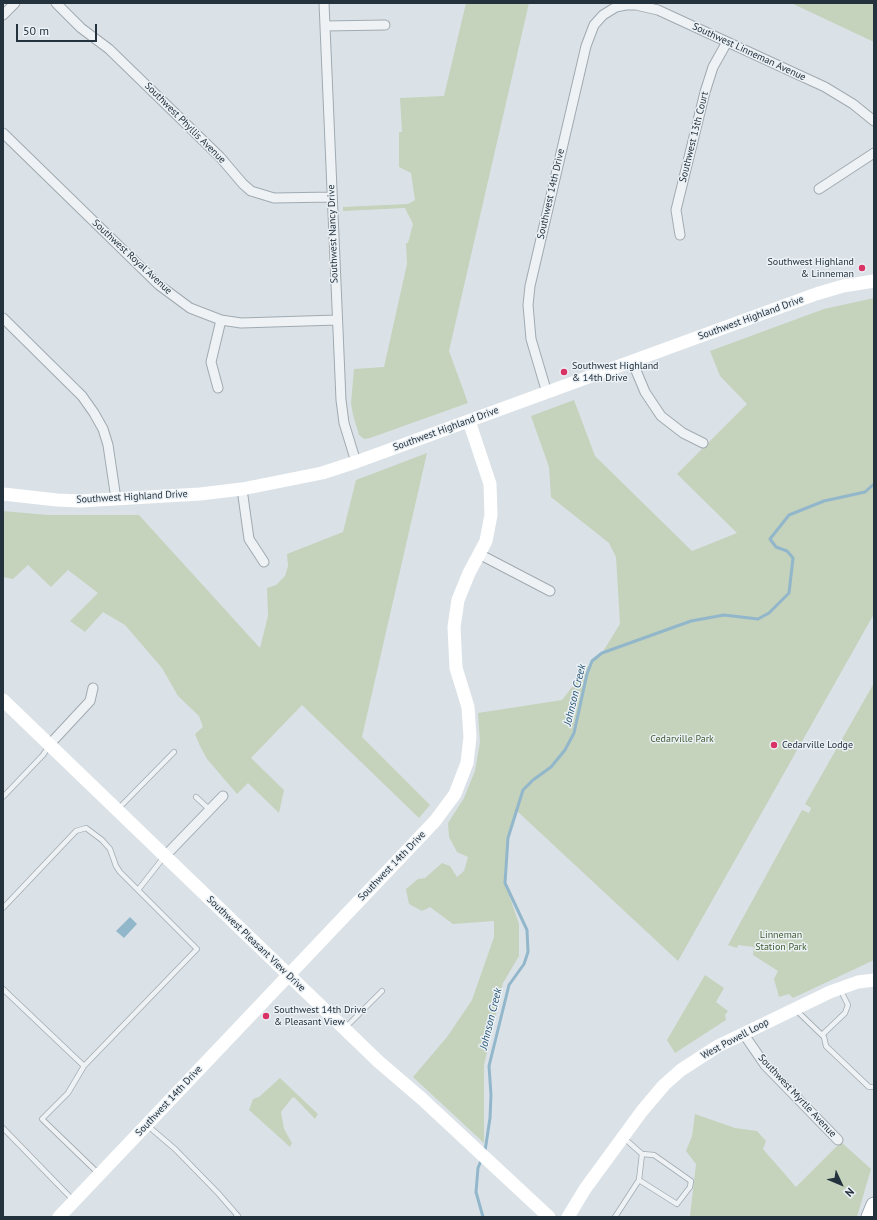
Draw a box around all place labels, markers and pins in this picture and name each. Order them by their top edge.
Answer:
place label: Southwest Highland & Linneman [768,256,854,280]
marker: Southwest Highland & Linneman [857,263,867,273]
place label: Southwest Highland & 14th Drive [572,360,658,384]
marker: Southwest Highland & 14th Drive [559,367,569,377]
place label: Cedarville Lodge [782,739,853,751]
marker: Cedarville Lodge [769,740,779,750]
place label: Southwest 14th Drive & Pleasant View [274,1004,366,1028]
marker: Southwest 14th Drive & Pleasant View [261,1011,271,1021]

